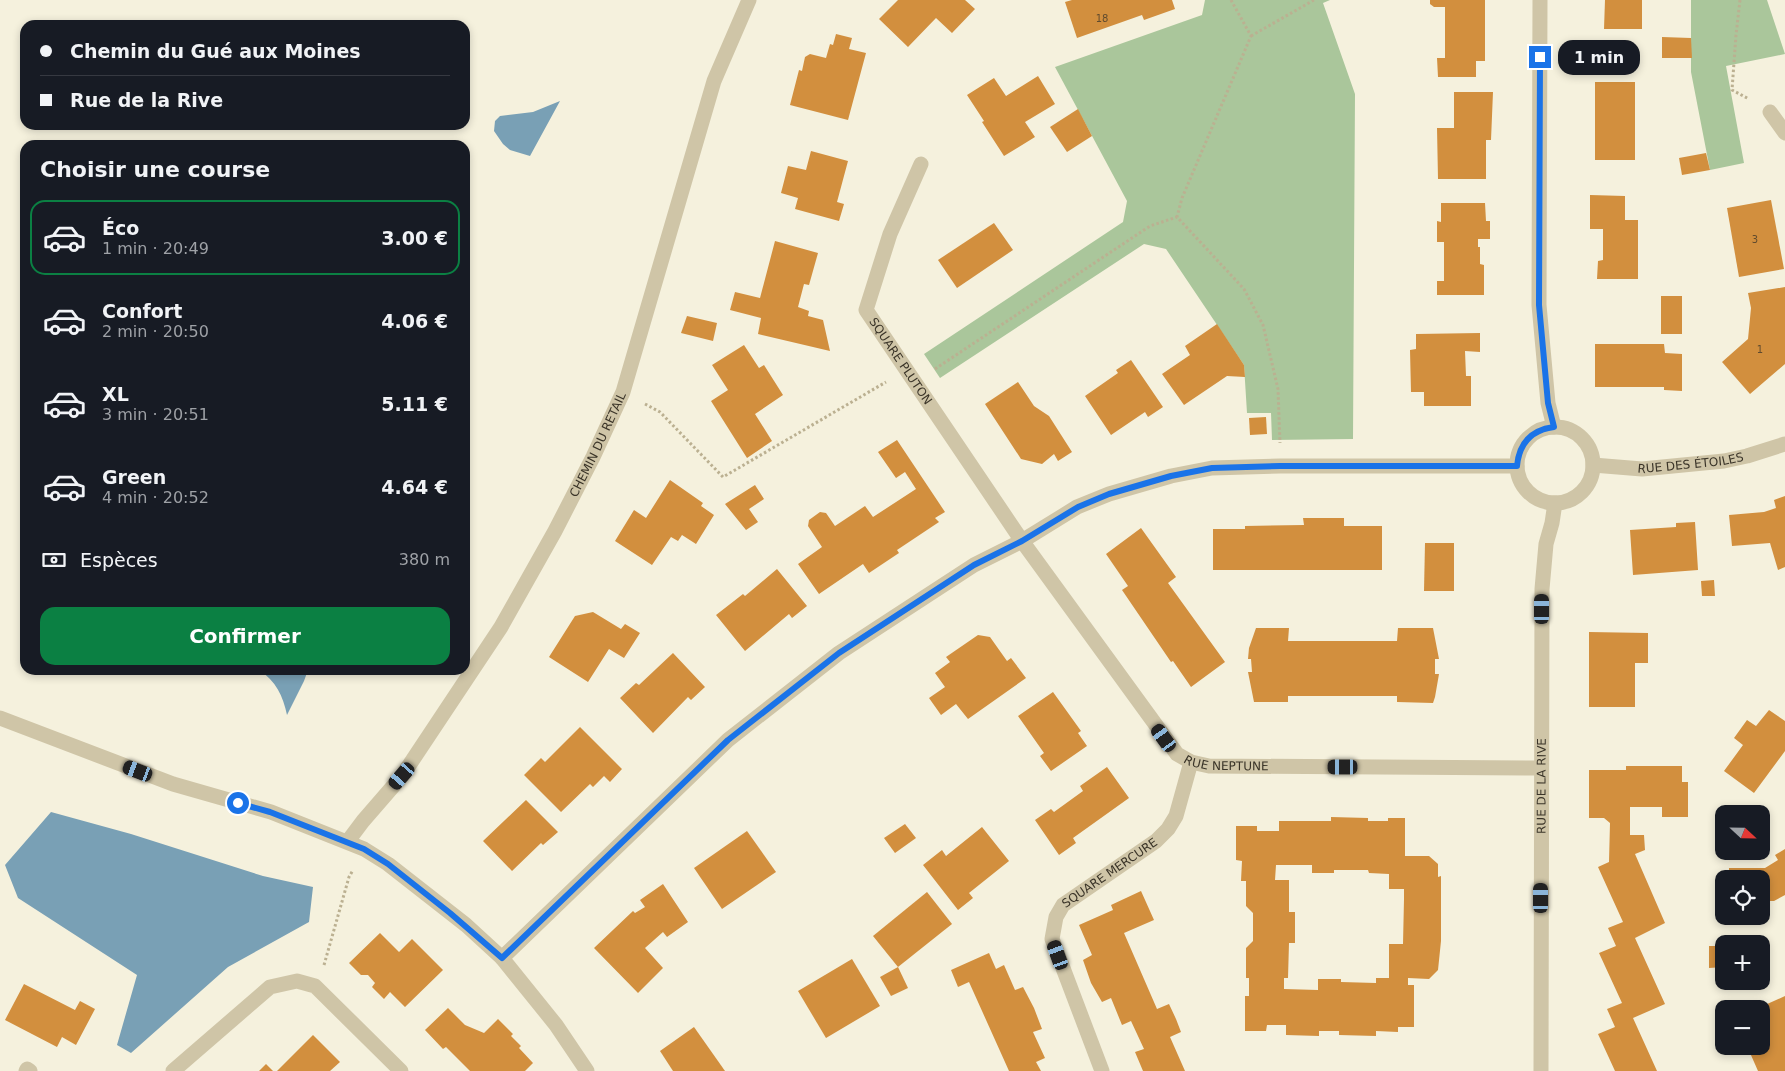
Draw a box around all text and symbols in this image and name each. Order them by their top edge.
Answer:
house number: 18 [1096,13,1108,24]
text: Chemin du Gué aux Moines [70,40,361,62]
callout: 1 min [1558,40,1640,74]
route end [1529,46,1551,68]
text: 1 min [1574,48,1624,67]
text: Rue de la Rive [70,89,223,111]
text: Choisir une course [40,157,270,182]
icon: car [42,215,87,260]
text: Éco [102,217,139,239]
text: 3.00 € [381,227,448,249]
house number: 3 [1752,234,1758,245]
text: 1 min · 20:49 [102,239,209,258]
icon: car [42,298,87,343]
text: Confort [102,300,182,322]
text: 4.06 € [381,310,448,332]
street label: SQUARE PLUTON [866,315,935,407]
text: 2 min · 20:50 [102,322,209,341]
house number: 1 [1757,344,1763,355]
icon: car [42,381,87,426]
text: XL [102,383,129,405]
street label: CHEMIN DU RETAIL [567,390,629,499]
text: 5.11 € [381,393,448,415]
text: 3 min · 20:51 [102,405,209,424]
street label: RUE DES ÉTOILES [1637,450,1745,476]
icon: car [42,464,87,509]
text: Green [102,466,166,488]
text: 4.64 € [381,476,448,498]
text: 4 min · 20:52 [102,488,209,507]
icon: cash [40,546,68,574]
text: Espèces [80,549,158,571]
text: 380 m [399,550,450,569]
car [1534,594,1549,624]
button: Confirmer [40,607,450,665]
car [1149,721,1178,755]
street label: RUE DE LA RIVE [1534,738,1549,834]
street label: RUE NEPTUNE [1181,752,1269,773]
car [121,759,154,783]
car [386,760,417,792]
car [1328,760,1358,775]
route start [227,792,249,814]
north arrow [1715,805,1770,860]
map controls [1715,805,1770,1055]
street label: SQUARE MERCURE [1059,835,1160,911]
button: locate [1715,870,1770,925]
car [1533,883,1548,913]
button: + [1715,935,1770,990]
car [1045,938,1070,972]
button: − [1715,1000,1770,1055]

